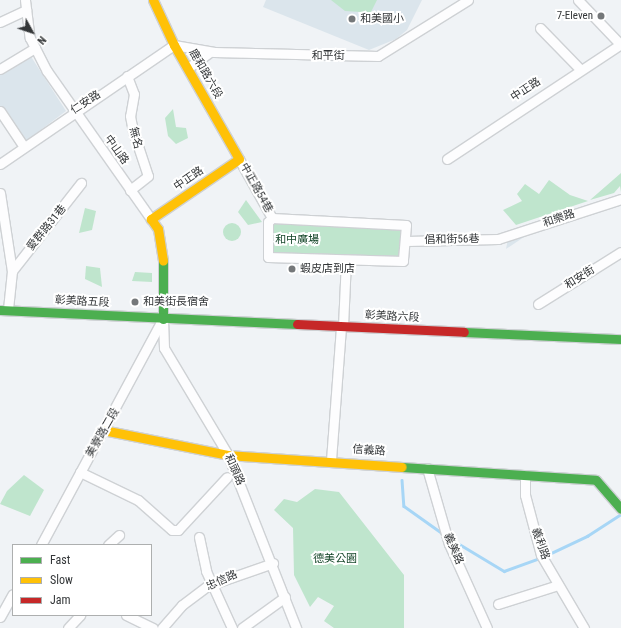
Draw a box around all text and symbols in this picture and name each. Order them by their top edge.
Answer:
place label: 7-Eleven [557,9,593,23]
marker: 7-Eleven [596,11,606,21]
north arrow [12,12,52,52]
place label: 和美國小 [360,12,404,26]
marker: 和美國小 [347,14,357,24]
text: N [34,33,49,47]
street label: 鹿和路六段 [186,47,224,101]
street label: 和平街 [312,49,344,63]
street label: 中正路 [509,75,543,105]
street label: 仁安路 [69,88,103,118]
street label: 無名 [126,126,144,150]
street label: 中山路 [101,133,131,167]
street label: 中正路54巷 [237,161,275,215]
street label: 中正路 [172,164,206,194]
street label: 愛群路31巷 [25,203,69,253]
street label: 和樂路 [541,208,577,230]
park label: 和中廣場 [275,233,319,247]
street label: 倡和街56巷 [424,233,480,247]
place label: 蝦皮店到店 [300,262,355,276]
marker: 蝦皮店到店 [287,264,297,274]
street label: 和安街 [563,264,597,292]
street label: 彰美路五段 [54,294,110,310]
place label: 和美街長宿舍 [143,295,209,309]
marker: 和美街長宿舍 [130,297,140,307]
street label: 彰美路六段 [364,309,420,325]
street label: 美寮路二段 [84,406,122,460]
street label: 信義路 [352,443,386,459]
street label: 和頭路 [221,452,247,488]
street label: 義利路 [528,526,552,562]
street label: 義美路 [440,531,466,567]
legend [12,544,152,616]
park label: 德美公園 [313,552,357,566]
text: Fast [50,553,70,567]
street label: 忠信路 [204,568,240,594]
text: Slow [50,573,73,587]
text: Jam [50,593,71,607]

